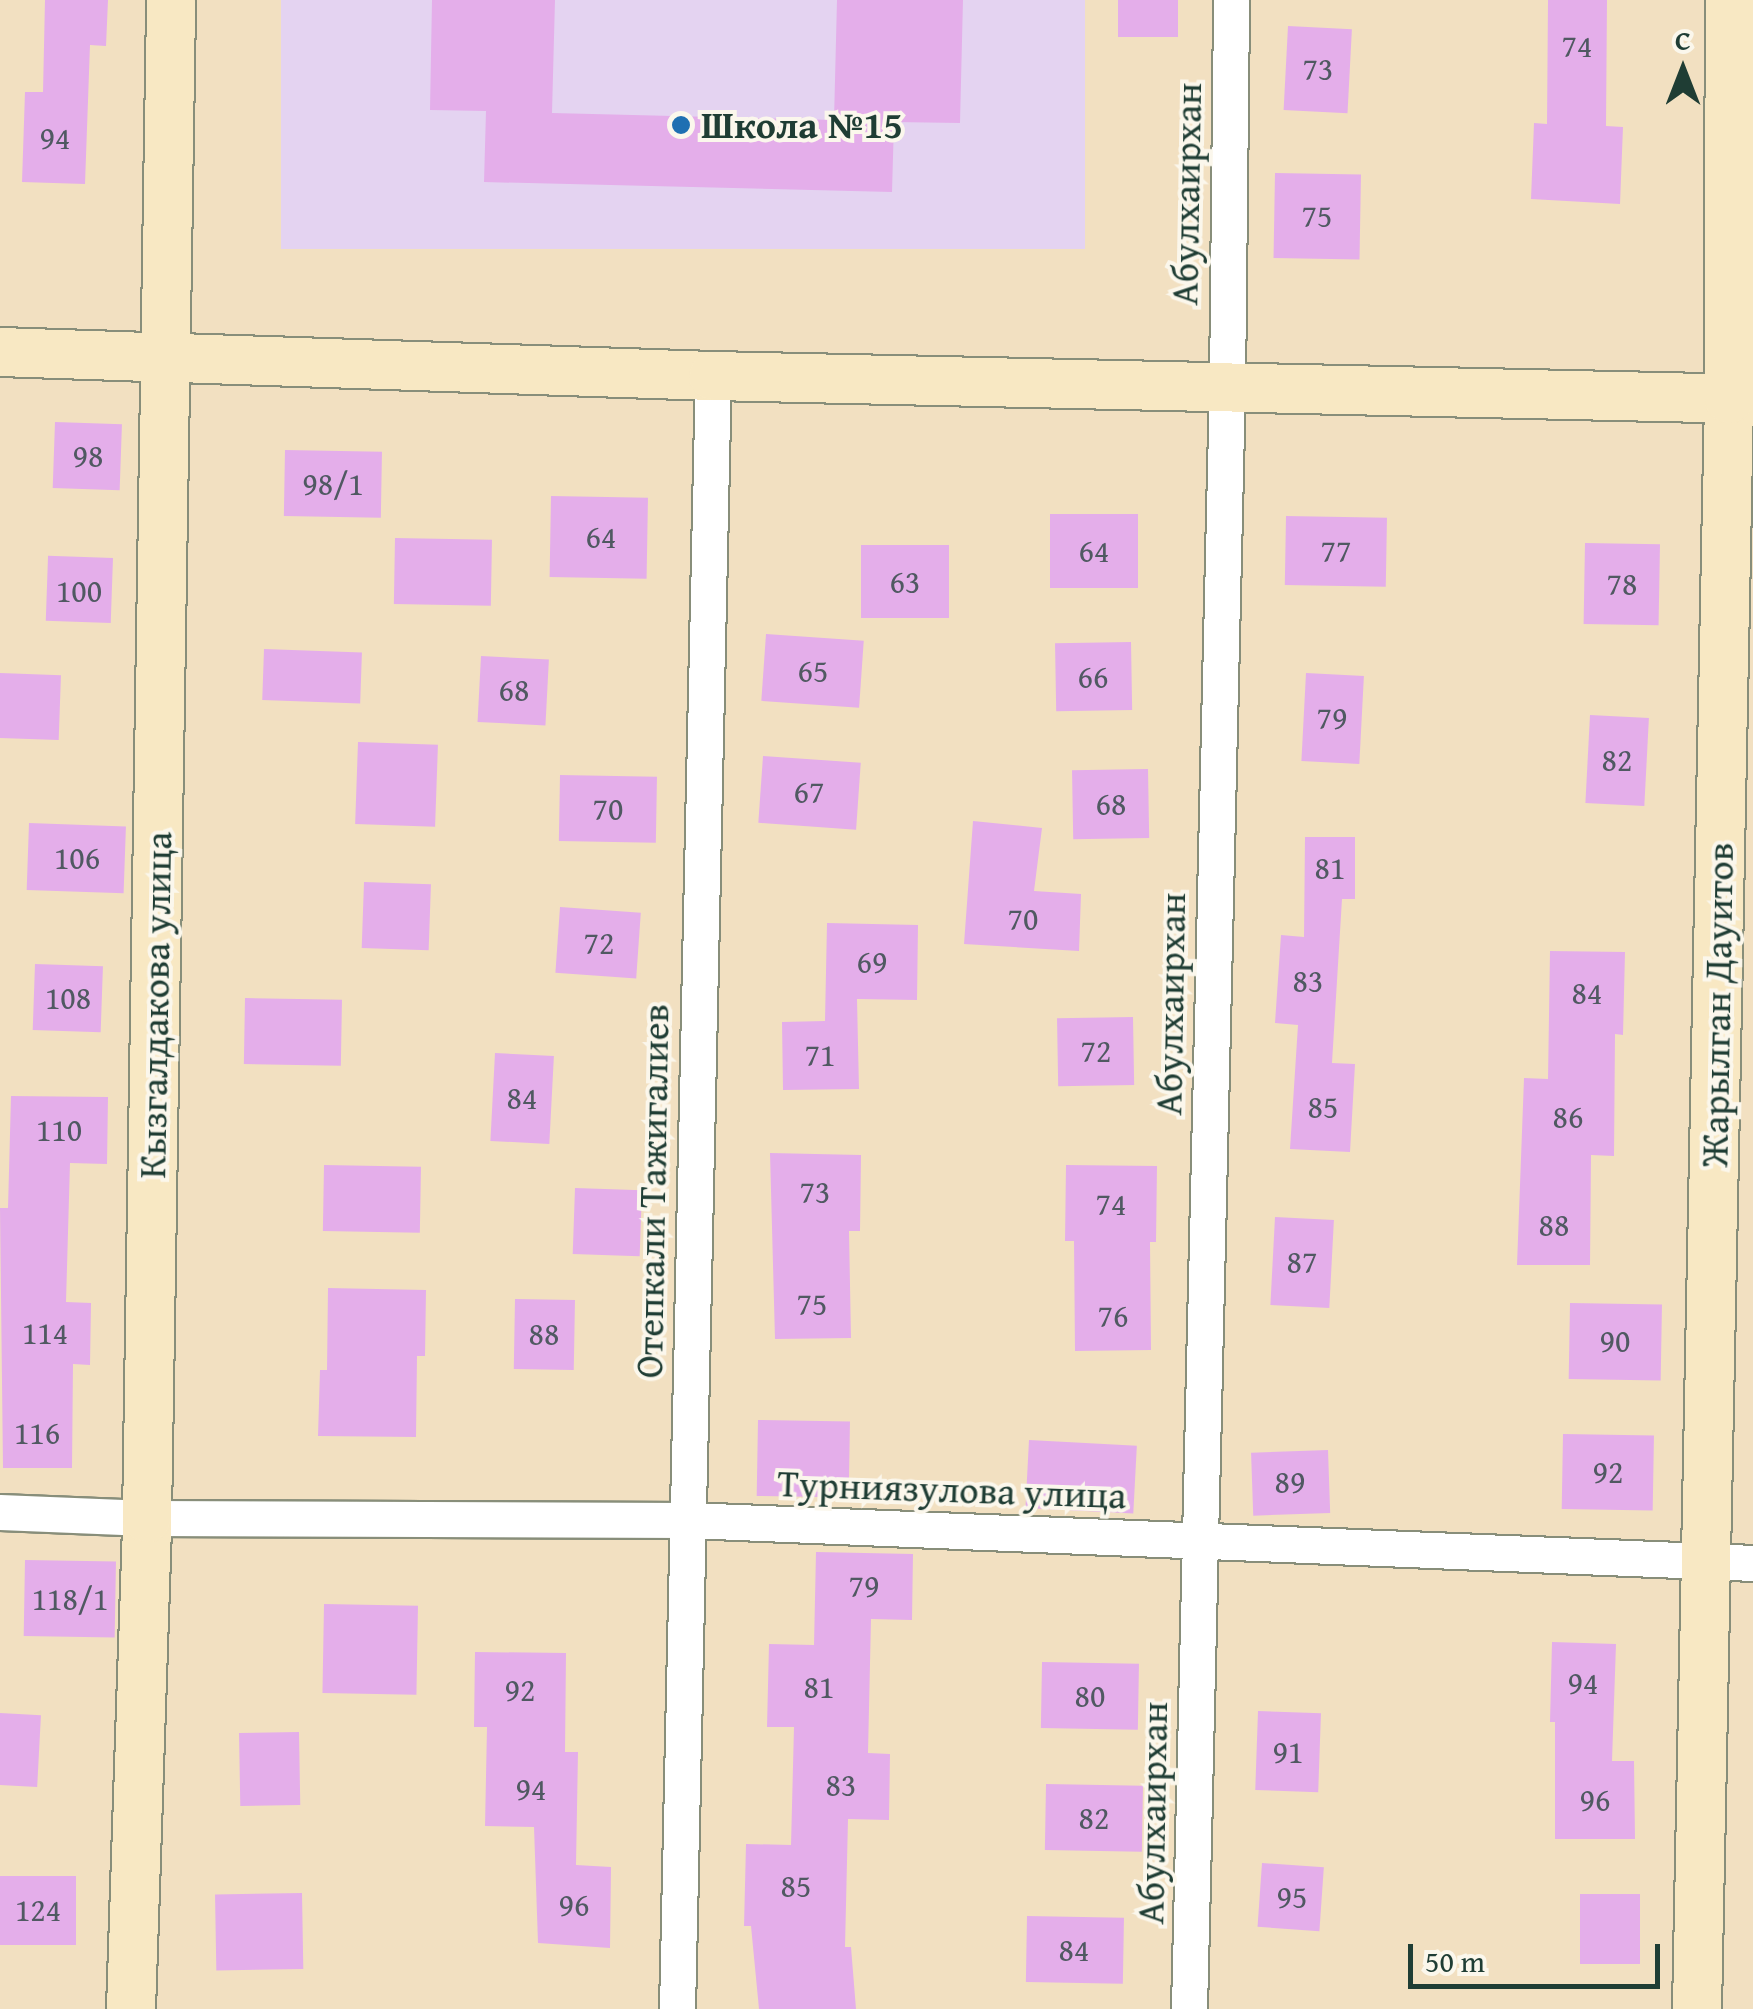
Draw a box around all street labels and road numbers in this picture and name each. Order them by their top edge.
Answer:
street label: Абулхаирхан [1161,82,1211,306]
street label: Кызгалдакова улица [129,831,181,1179]
street label: Жарылган Дауитов [1691,842,1743,1168]
street label: Абулхаирхан [1145,892,1195,1116]
street label: Отепкали Тажигалиев [626,1003,678,1379]
street label: Турниязулова улица [777,1460,1127,1518]
street label: Абулхаирхан [1127,1701,1177,1925]

